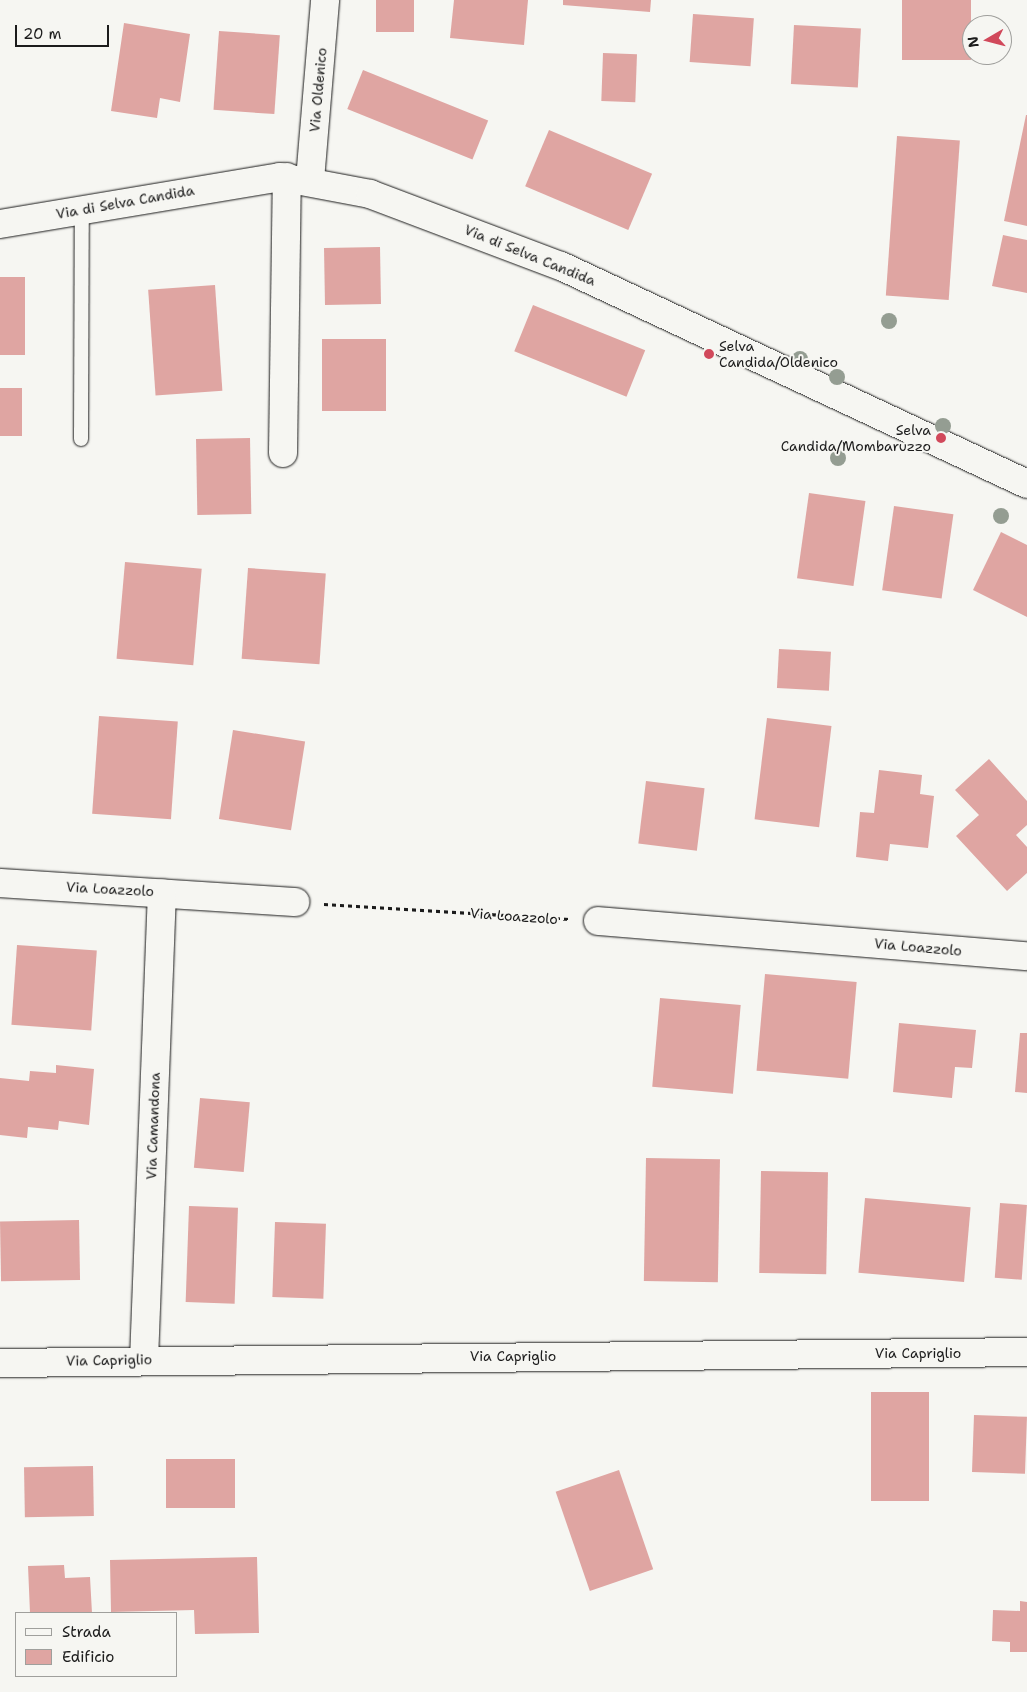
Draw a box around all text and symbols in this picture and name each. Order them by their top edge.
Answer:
scale bar [18,15,111,47]
north arrow [962,15,1012,65]
text: 20 m [23,24,62,44]
text: N [963,35,983,49]
street label: Via Oldenico [306,47,330,133]
street label: Via di Selva Candida [55,182,195,222]
street label: Via di Selva Candida [462,221,598,289]
place label: Selva Candida/Oldenico [719,338,838,371]
marker: Selva Candida/Oldenico [703,348,715,360]
place label: Selva Candida/Mombaruzzo [781,422,931,454]
marker: Selva Candida/Mombaruzzo [935,432,947,444]
street label: Via Loazzolo [66,878,154,900]
street label: Via Loazzolo [470,905,558,927]
street label: Via Loazzolo [873,935,963,959]
street label: Via Camandona [143,1072,163,1180]
street label: Via Capriglio [875,1345,961,1361]
street label: Via Capriglio [470,1348,556,1364]
street label: Via Capriglio [66,1351,152,1369]
legend [15,1612,178,1677]
text: Strada [62,1622,111,1642]
text: Edificio [62,1647,114,1667]

